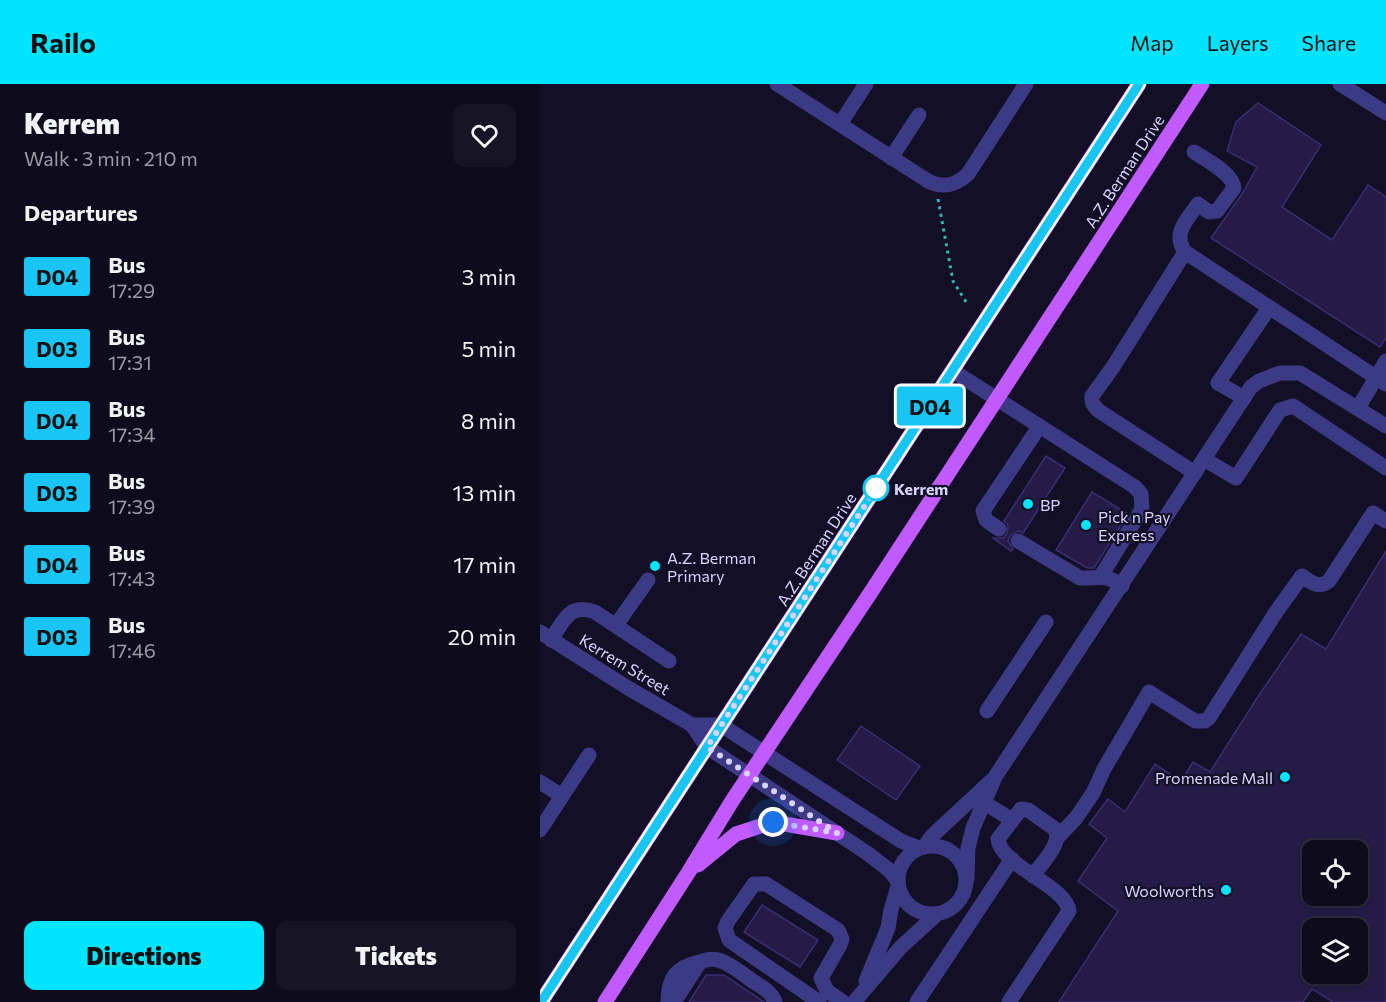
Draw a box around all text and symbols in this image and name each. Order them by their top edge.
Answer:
text: Railo [30,25,96,59]
text: Map [1130,30,1174,55]
text: Layers [1207,30,1269,55]
text: Share [1302,30,1356,55]
button: heart [453,104,516,167]
text: Kerrem [24,106,120,140]
street label: A.Z. Berman Drive [1080,111,1168,231]
text: Walk · 3 min · 210 m [24,146,198,170]
text: Departures [24,199,138,226]
text: Bus [108,251,146,278]
text: 3 min [462,263,516,290]
text: D04 [36,264,78,289]
text: 17:29 [108,278,155,302]
text: Bus [108,323,145,350]
text: 5 min [462,335,516,362]
text: D03 [36,336,78,361]
text: 17:31 [108,350,152,374]
line badge: D04 [896,386,964,426]
text: D04 [909,394,951,419]
text: Bus [108,395,146,422]
text: 8 min [461,407,516,434]
text: D04 [36,408,78,433]
text: 17:34 [108,422,156,446]
text: Bus [108,467,145,494]
marker: Kerrem [863,475,889,501]
text: 13 min [452,479,516,506]
place label: Kerrem [894,479,948,498]
text: D03 [36,480,78,505]
street label: A.Z. Berman Drive [772,489,860,609]
text: 17:39 [108,494,155,518]
place label: BP [1040,495,1060,514]
marker: BP [1021,497,1035,511]
place label: Pick n Pay Express [1098,507,1171,544]
marker: Pick n Pay Express [1079,518,1093,532]
text: Bus [108,539,146,566]
place label: A.Z. Berman Primary [667,548,756,585]
text: 17 min [453,551,516,578]
text: D04 [36,552,78,577]
marker: A.Z. Berman Primary [648,559,662,573]
text: 17:43 [108,566,156,590]
text: Bus [108,611,145,638]
text: 20 min [448,623,516,650]
text: D03 [36,624,78,649]
street label: Kerrem Street [576,630,674,699]
text: 17:46 [108,638,156,662]
place label: Promenade Mall [1155,768,1273,787]
marker: Promenade Mall [1278,770,1292,784]
your location [758,807,788,837]
map controls [1302,840,1368,984]
button: locate [1302,840,1368,906]
place label: Woolworths [1124,881,1214,900]
marker: Woolworths [1219,883,1233,897]
button: layers [1302,918,1368,984]
button: Directions [24,921,264,990]
button: Tickets [276,921,516,990]

